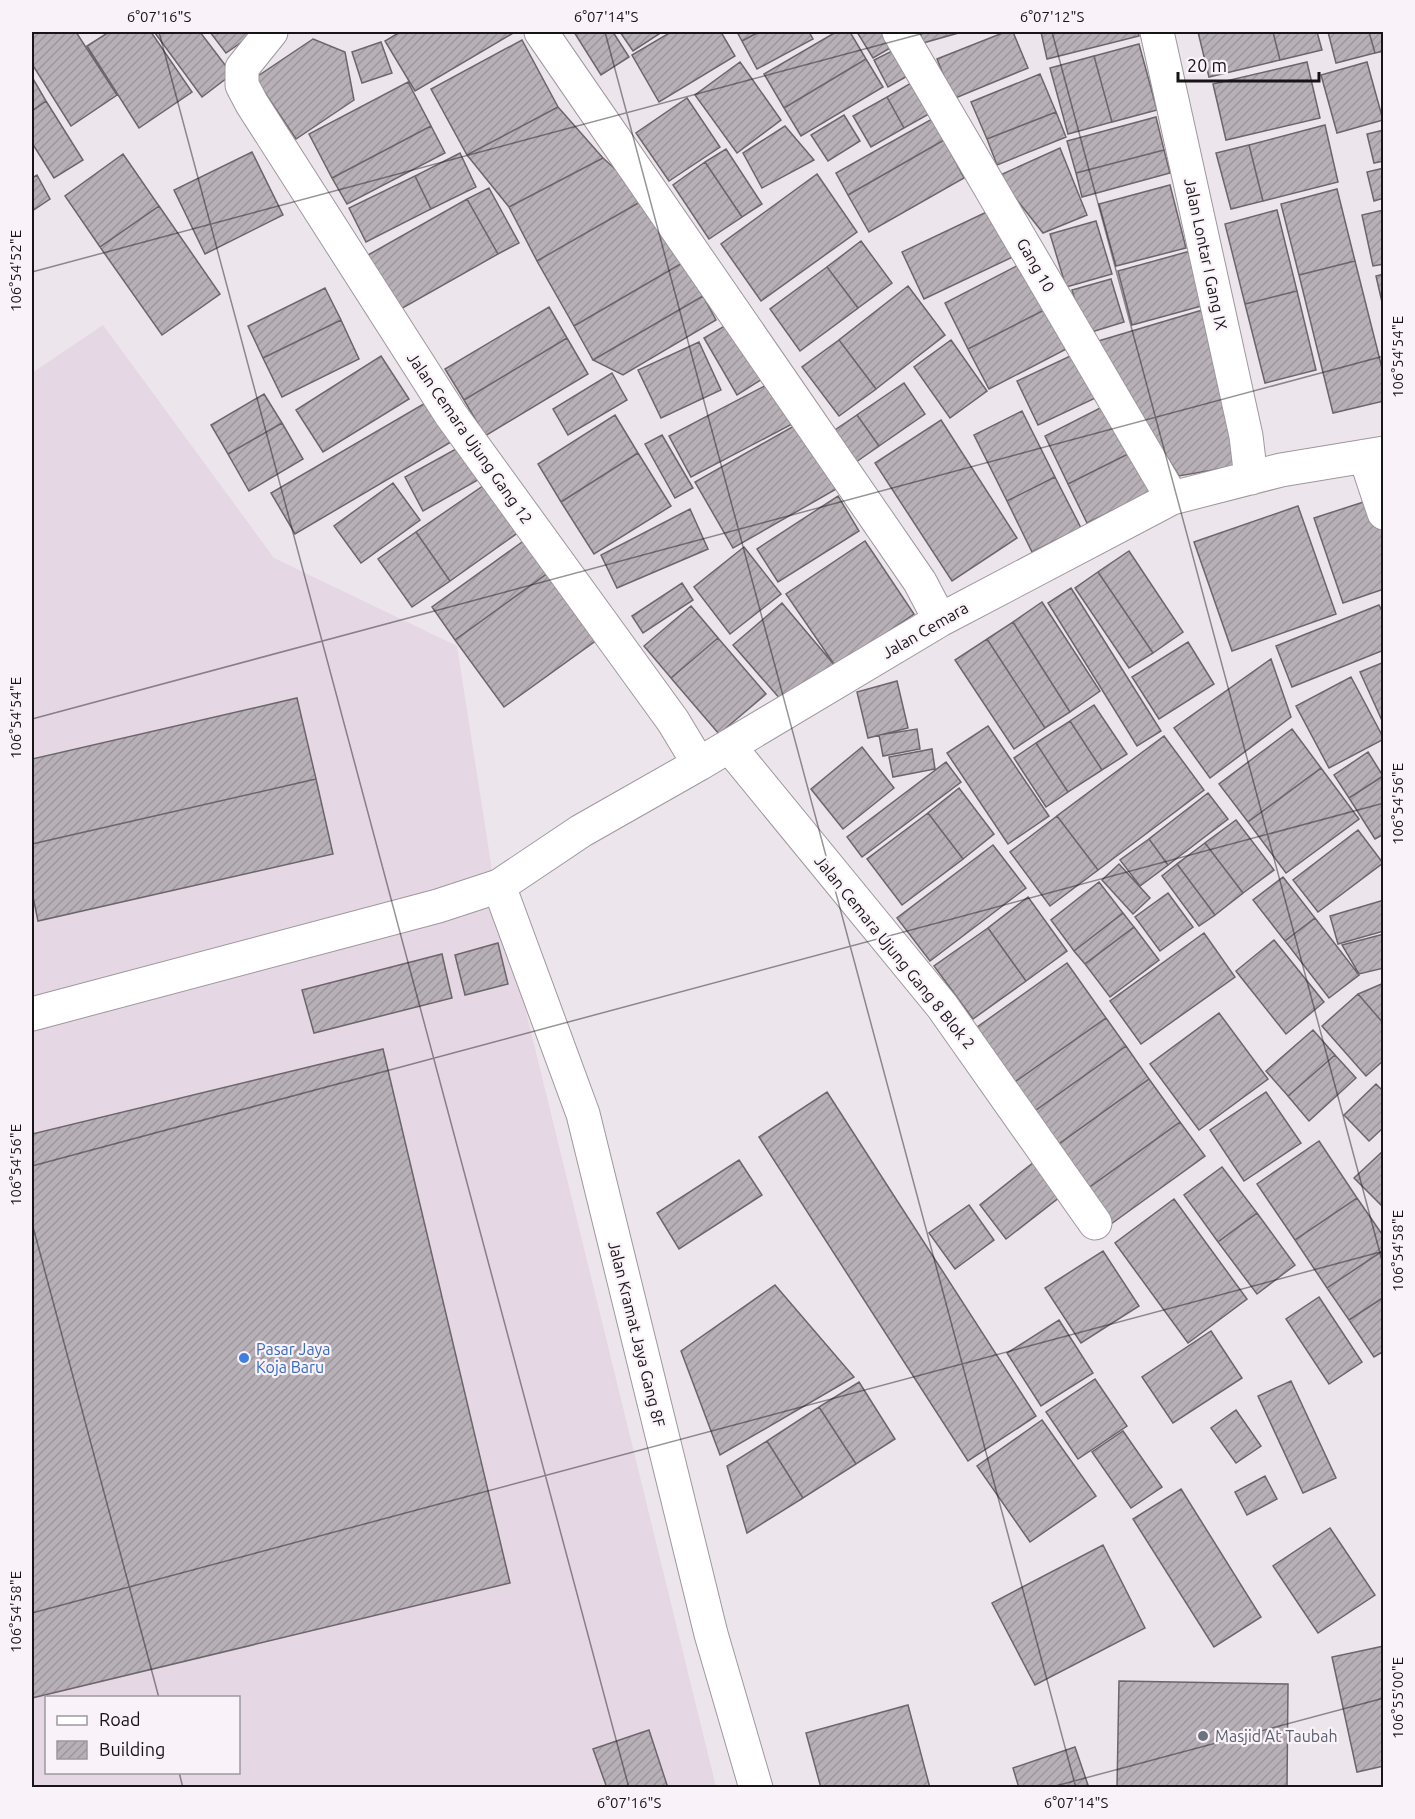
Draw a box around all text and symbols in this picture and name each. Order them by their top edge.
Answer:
text: 6°07'16"S [127,8,191,25]
text: 6°07'14"S [574,8,638,25]
text: 6°07'12"S [1020,8,1084,25]
scale bar [1178,45,1319,83]
text: 20 m [1187,55,1227,75]
street label: Jalan Lontar I Gang IX [1181,176,1231,332]
text: 106°54'52"E [7,230,24,312]
street label: Gang 10 [1013,235,1059,295]
text: 106°54'54"E [1389,316,1406,398]
street label: Jalan Cemara Ujung Gang 12 [404,349,536,527]
street label: Jalan Cemara [879,598,971,662]
text: 106°54'54"E [7,677,24,759]
text: 106°54'56"E [1389,763,1406,845]
street label: Jalan Cemara Ujung Gang 8 Blok 2 [811,852,979,1052]
text: 106°54'56"E [7,1124,24,1206]
text: 106°54'58"E [1389,1210,1406,1292]
street label: Jalan Kramat Jaya Gang 8F [605,1239,669,1429]
place label: Pasar Jaya Koja Baru [256,1340,331,1376]
marker: Pasar Jaya Koja Baru [237,1351,251,1365]
text: 106°54'58"E [7,1571,24,1653]
text: 106°55'00"E [1389,1657,1406,1739]
legend [45,1696,240,1774]
text: Road [99,1709,141,1729]
place label: Masjid At Taubah [1215,1727,1338,1745]
marker: Masjid At Taubah [1196,1729,1210,1743]
text: Building [99,1739,165,1759]
text: 6°07'16"S [597,1794,661,1811]
text: 6°07'14"S [1044,1794,1108,1811]

